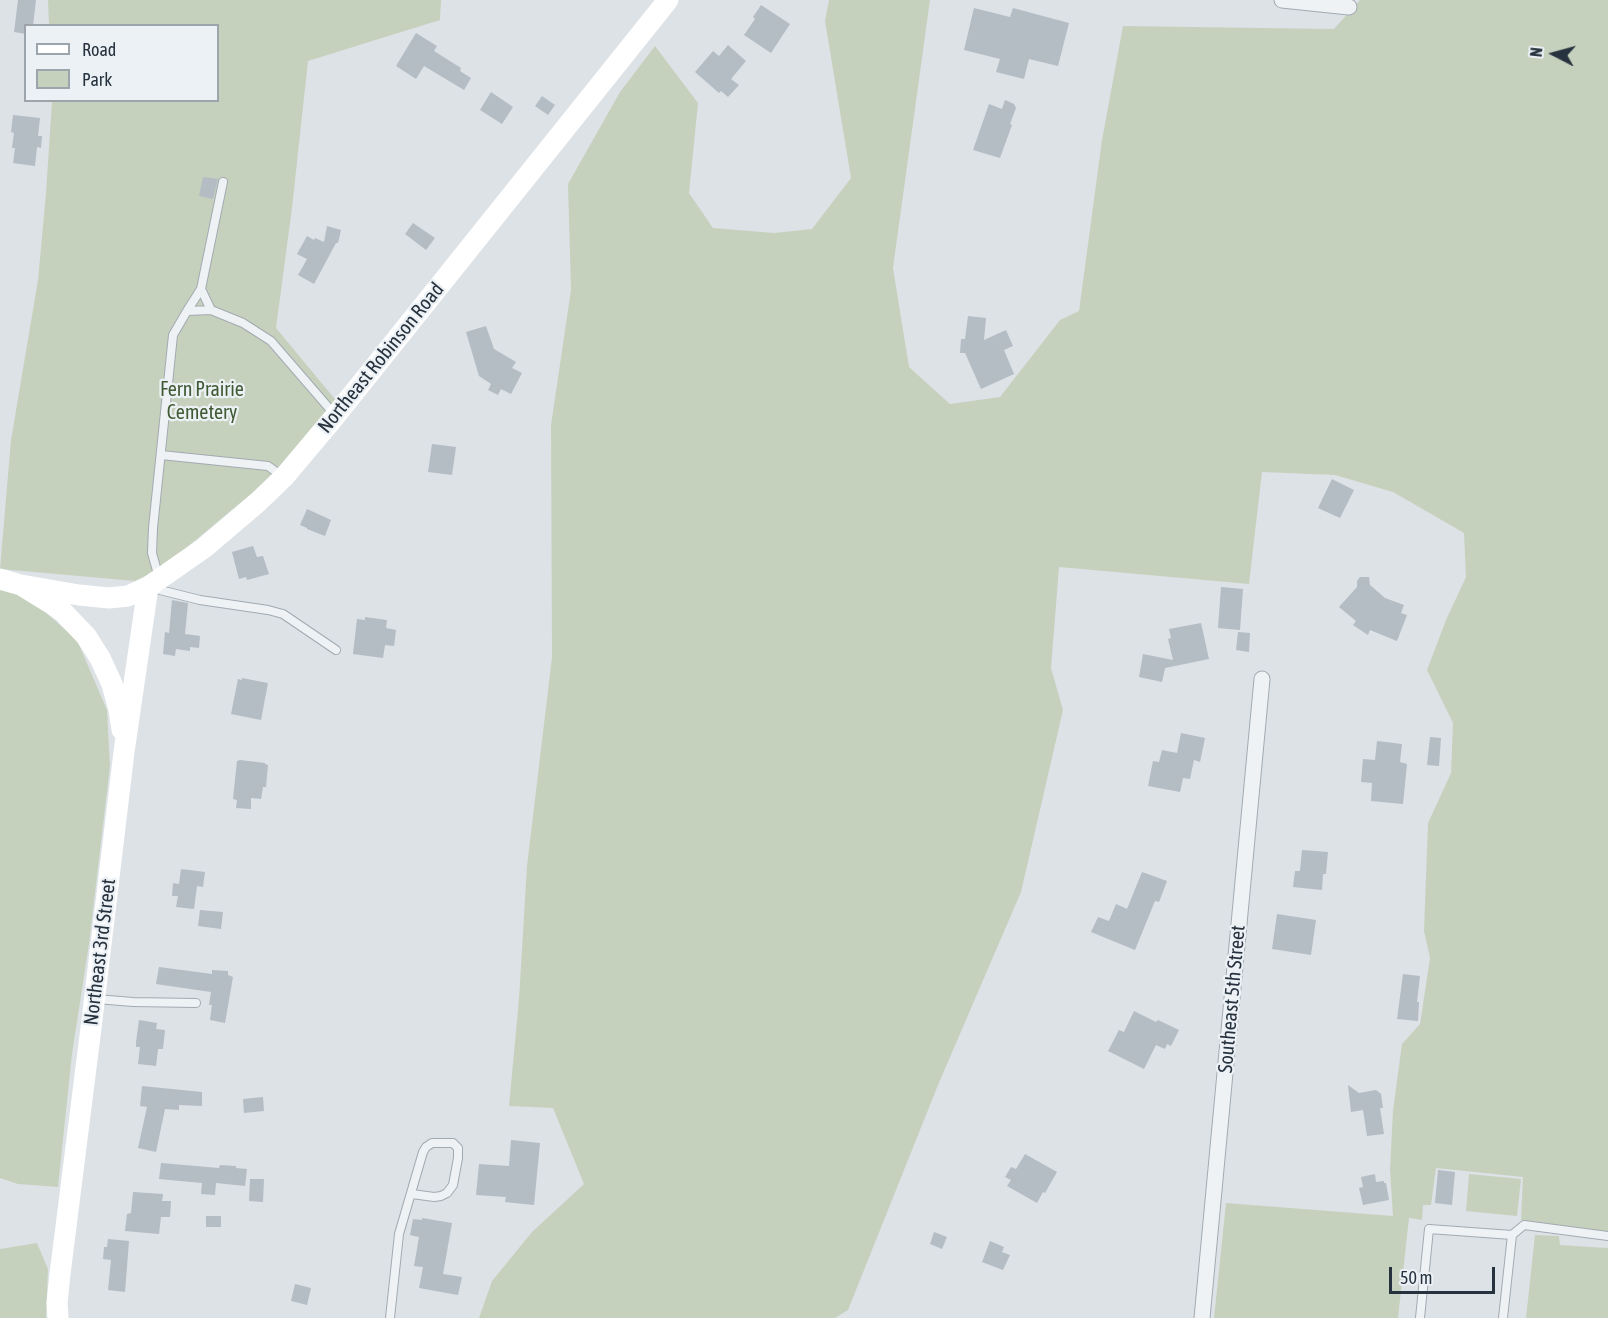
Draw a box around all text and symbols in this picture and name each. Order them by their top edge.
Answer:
legend [24,24,219,102]
north arrow [1524,24,1584,84]
text: Road [82,39,116,60]
text: N [1527,46,1546,58]
text: Park [82,69,112,90]
street label: Northeast Robinson Road [313,278,449,438]
park label: Fern Prairie Cemetery [160,378,244,425]
street label: Northeast 3rd Street [79,877,121,1027]
street label: Southeast 5th Street [1214,924,1250,1074]
scale bar [1392,1255,1498,1293]
text: 50 m [1400,1267,1432,1288]

